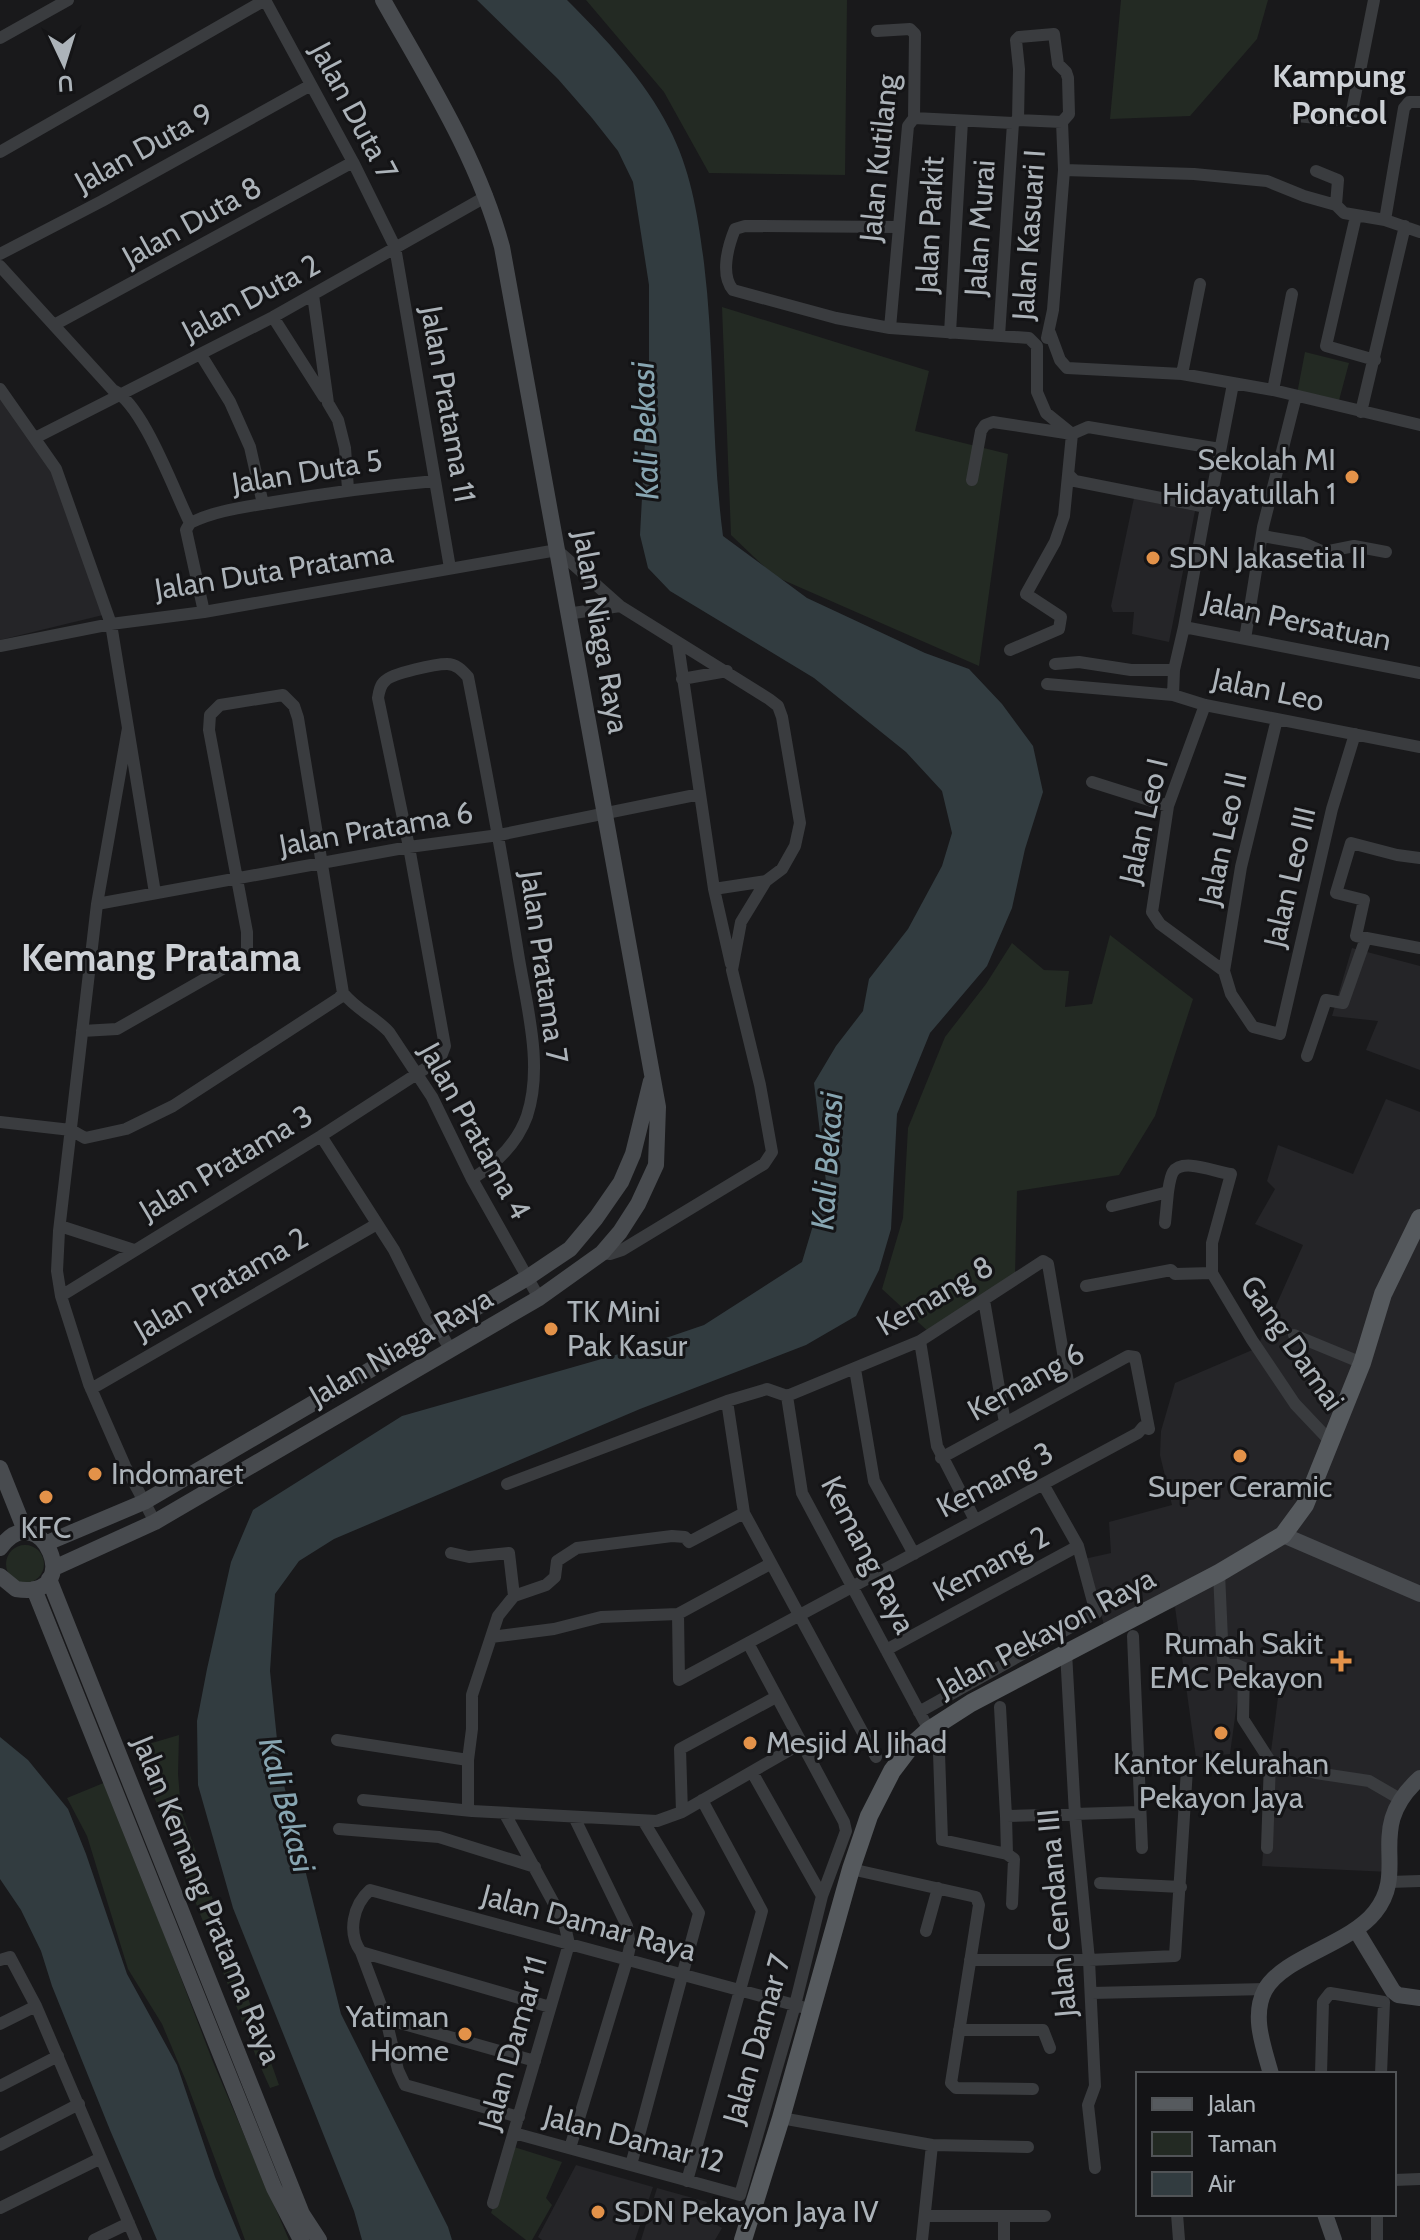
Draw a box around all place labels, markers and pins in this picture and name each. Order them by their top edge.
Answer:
place label: Sekolah MI Hidayatullah 1 [1162,441,1336,512]
marker: Sekolah MI Hidayatullah 1 [1343,468,1361,486]
place label: SDN Jakasetia II [1169,539,1366,576]
marker: SDN Jakasetia II [1144,549,1162,567]
place label: TK Mini Pak Kasur [567,1293,688,1364]
marker: TK Mini Pak Kasur [542,1320,560,1338]
marker: Super Ceramic [1231,1447,1249,1465]
place label: Indomaret [111,1455,244,1492]
marker: Indomaret [86,1465,104,1483]
place label: Super Ceramic [1148,1468,1332,1505]
marker: KFC [37,1488,55,1506]
place label: KFC [21,1509,71,1546]
place label: Rumah Sakit EMC Pekayon [1150,1625,1323,1696]
marker: Rumah Sakit EMC Pekayon [1330,1650,1352,1672]
place label: Mesjid Al Jihad [766,1724,947,1761]
marker: Kantor Kelurahan Pekayon Jaya [1212,1724,1230,1742]
marker: Mesjid Al Jihad [741,1734,759,1752]
place label: Kantor Kelurahan Pekayon Jaya [1113,1745,1329,1816]
place label: Yatiman Home [345,1998,449,2069]
marker: Yatiman Home [456,2025,474,2043]
place label: SDN Pekayon Jaya IV [614,2193,879,2230]
marker: SDN Pekayon Jaya IV [589,2203,607,2221]

